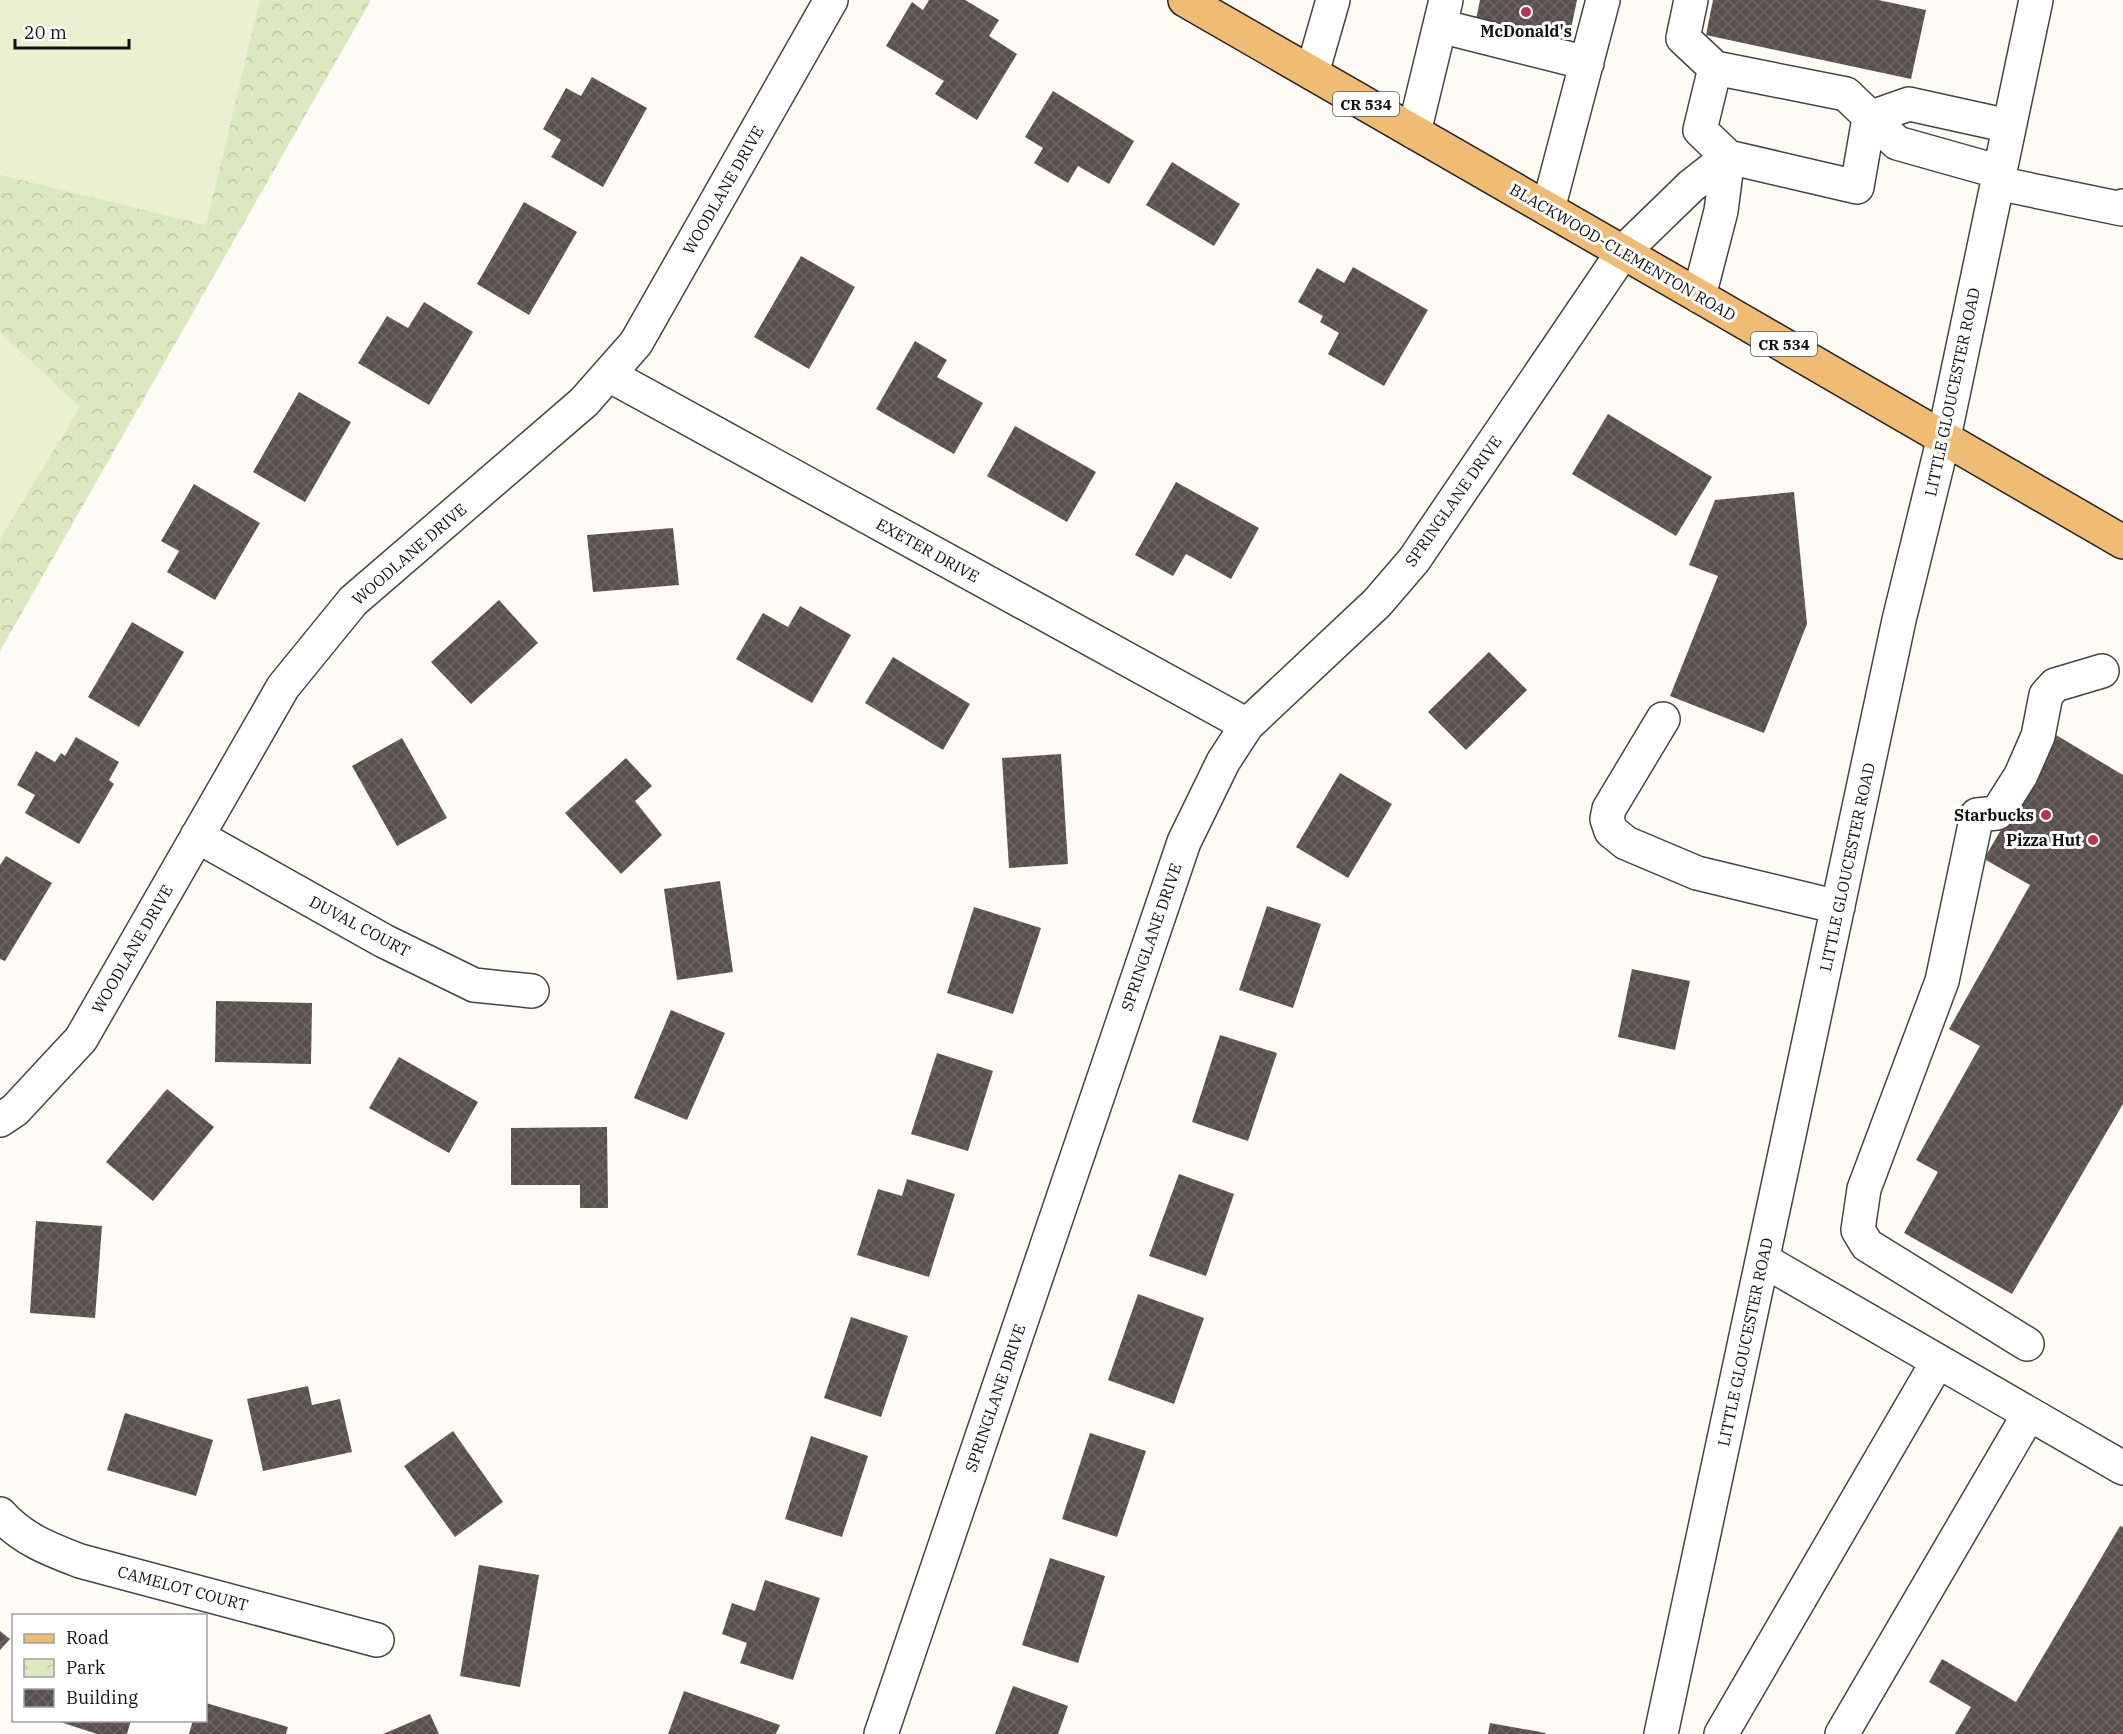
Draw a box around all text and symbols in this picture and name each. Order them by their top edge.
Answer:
marker: McDonald's [1519,5,1533,19]
scale bar [15,12,129,50]
text: 20 m [24,21,67,44]
place label: McDonald's [1480,21,1572,41]
road number: CR 534 [1333,92,1399,116]
street label: WOODLANE DRIVE [678,122,768,258]
street label: BLACKWOOD-CLEMENTON ROAD [1506,179,1740,325]
street label: LITTLE GLOUCESTER ROAD [1920,286,1984,498]
road number: CR 534 [1751,332,1817,356]
street label: SPRINGLANE DRIVE [1400,432,1506,570]
street label: WOODLANE DRIVE [348,499,470,609]
street label: EXETER DRIVE [873,513,983,587]
street label: LITTLE GLOUCESTER ROAD [1815,761,1879,973]
place label: Starbucks [1954,805,2034,825]
marker: Starbucks [2039,808,2053,822]
place label: Pizza Hut [2006,830,2081,850]
marker: Pizza Hut [2086,833,2100,847]
street label: SPRINGLANE DRIVE [1116,860,1186,1014]
street label: WOODLANE DRIVE [87,881,177,1017]
street label: DUVAL COURT [306,891,414,961]
street label: LITTLE GLOUCESTER ROAD [1713,1236,1777,1448]
street label: SPRINGLANE DRIVE [960,1321,1030,1475]
street label: CAMELOT COURT [116,1561,250,1615]
legend [12,1614,207,1722]
text: Road [66,1626,109,1649]
text: Park [66,1656,106,1679]
text: Building [66,1686,138,1709]

